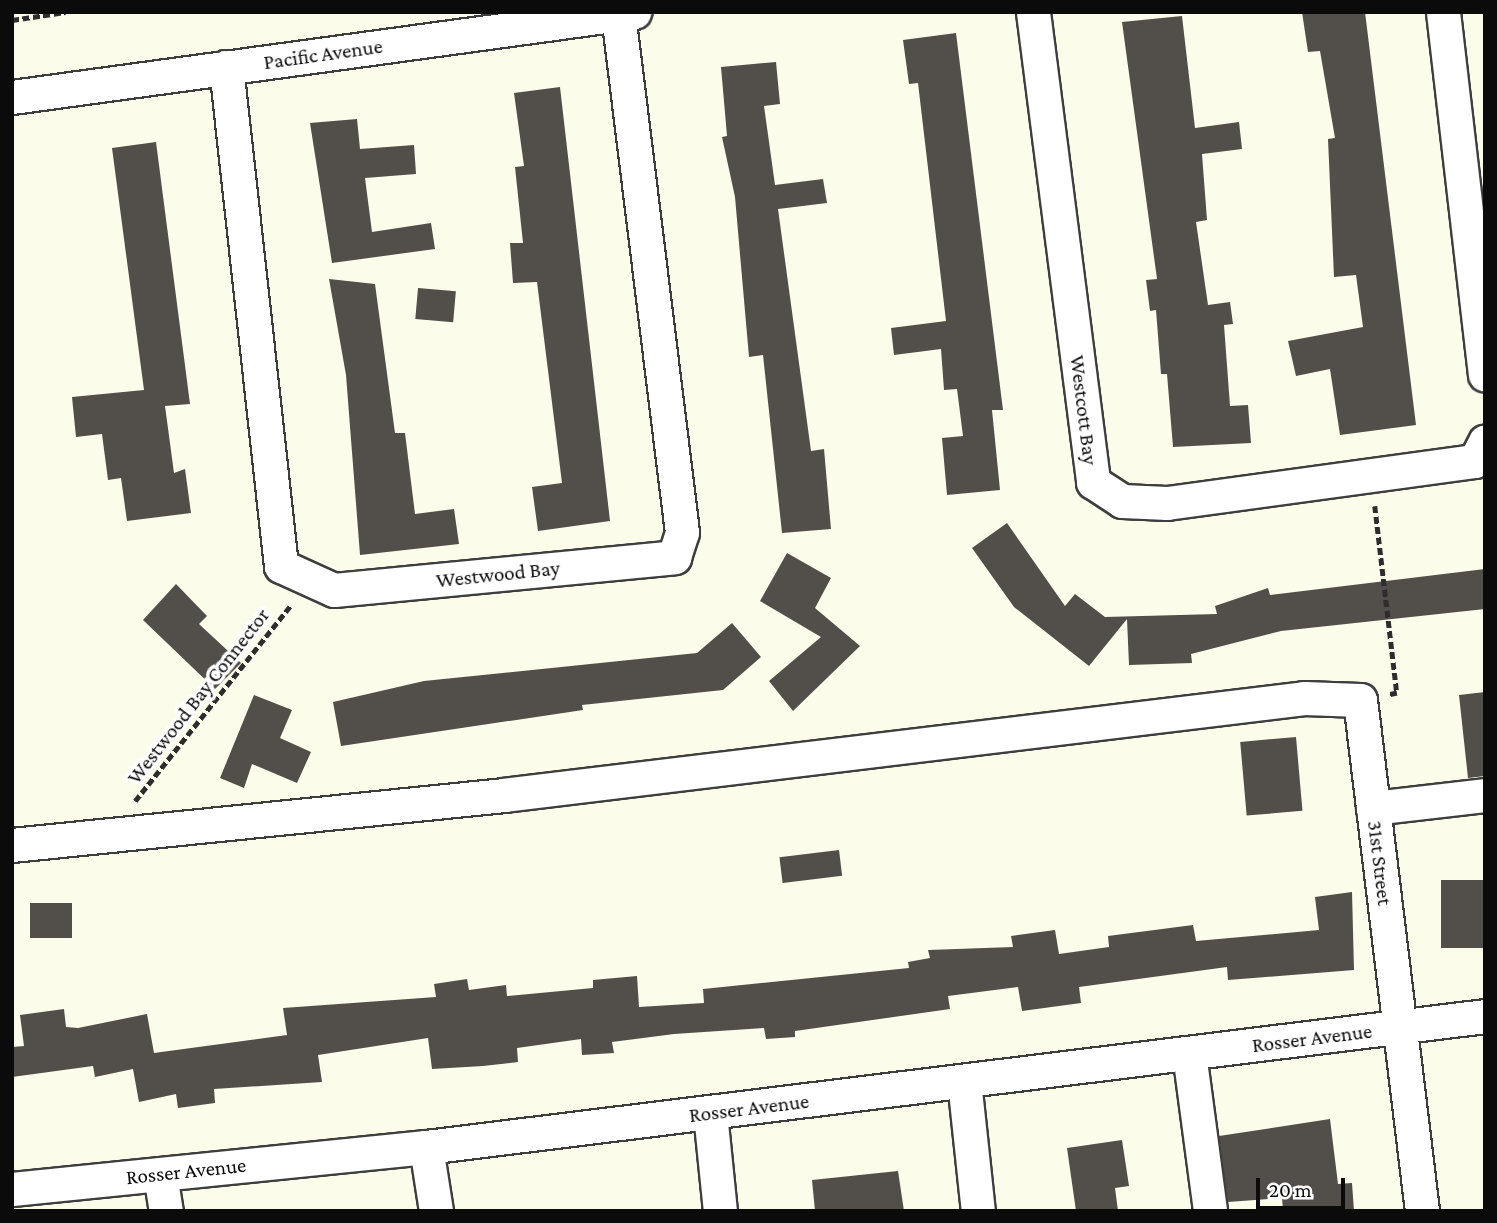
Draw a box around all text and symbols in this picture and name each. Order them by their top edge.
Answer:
street label: Pacific Avenue [262,33,384,75]
street label: Westcott Bay [1065,354,1103,466]
street label: Westwood Bay [435,555,561,593]
street label: Westwood Bay Connector [121,603,275,789]
street label: 31st Street [1362,819,1398,907]
street label: Rosser Avenue [1251,1018,1373,1058]
street label: Rosser Avenue [688,1088,810,1128]
street label: Rosser Avenue [125,1152,247,1190]
scale bar [1259,1164,1348,1208]
text: 20 m [1269,1178,1312,1202]

